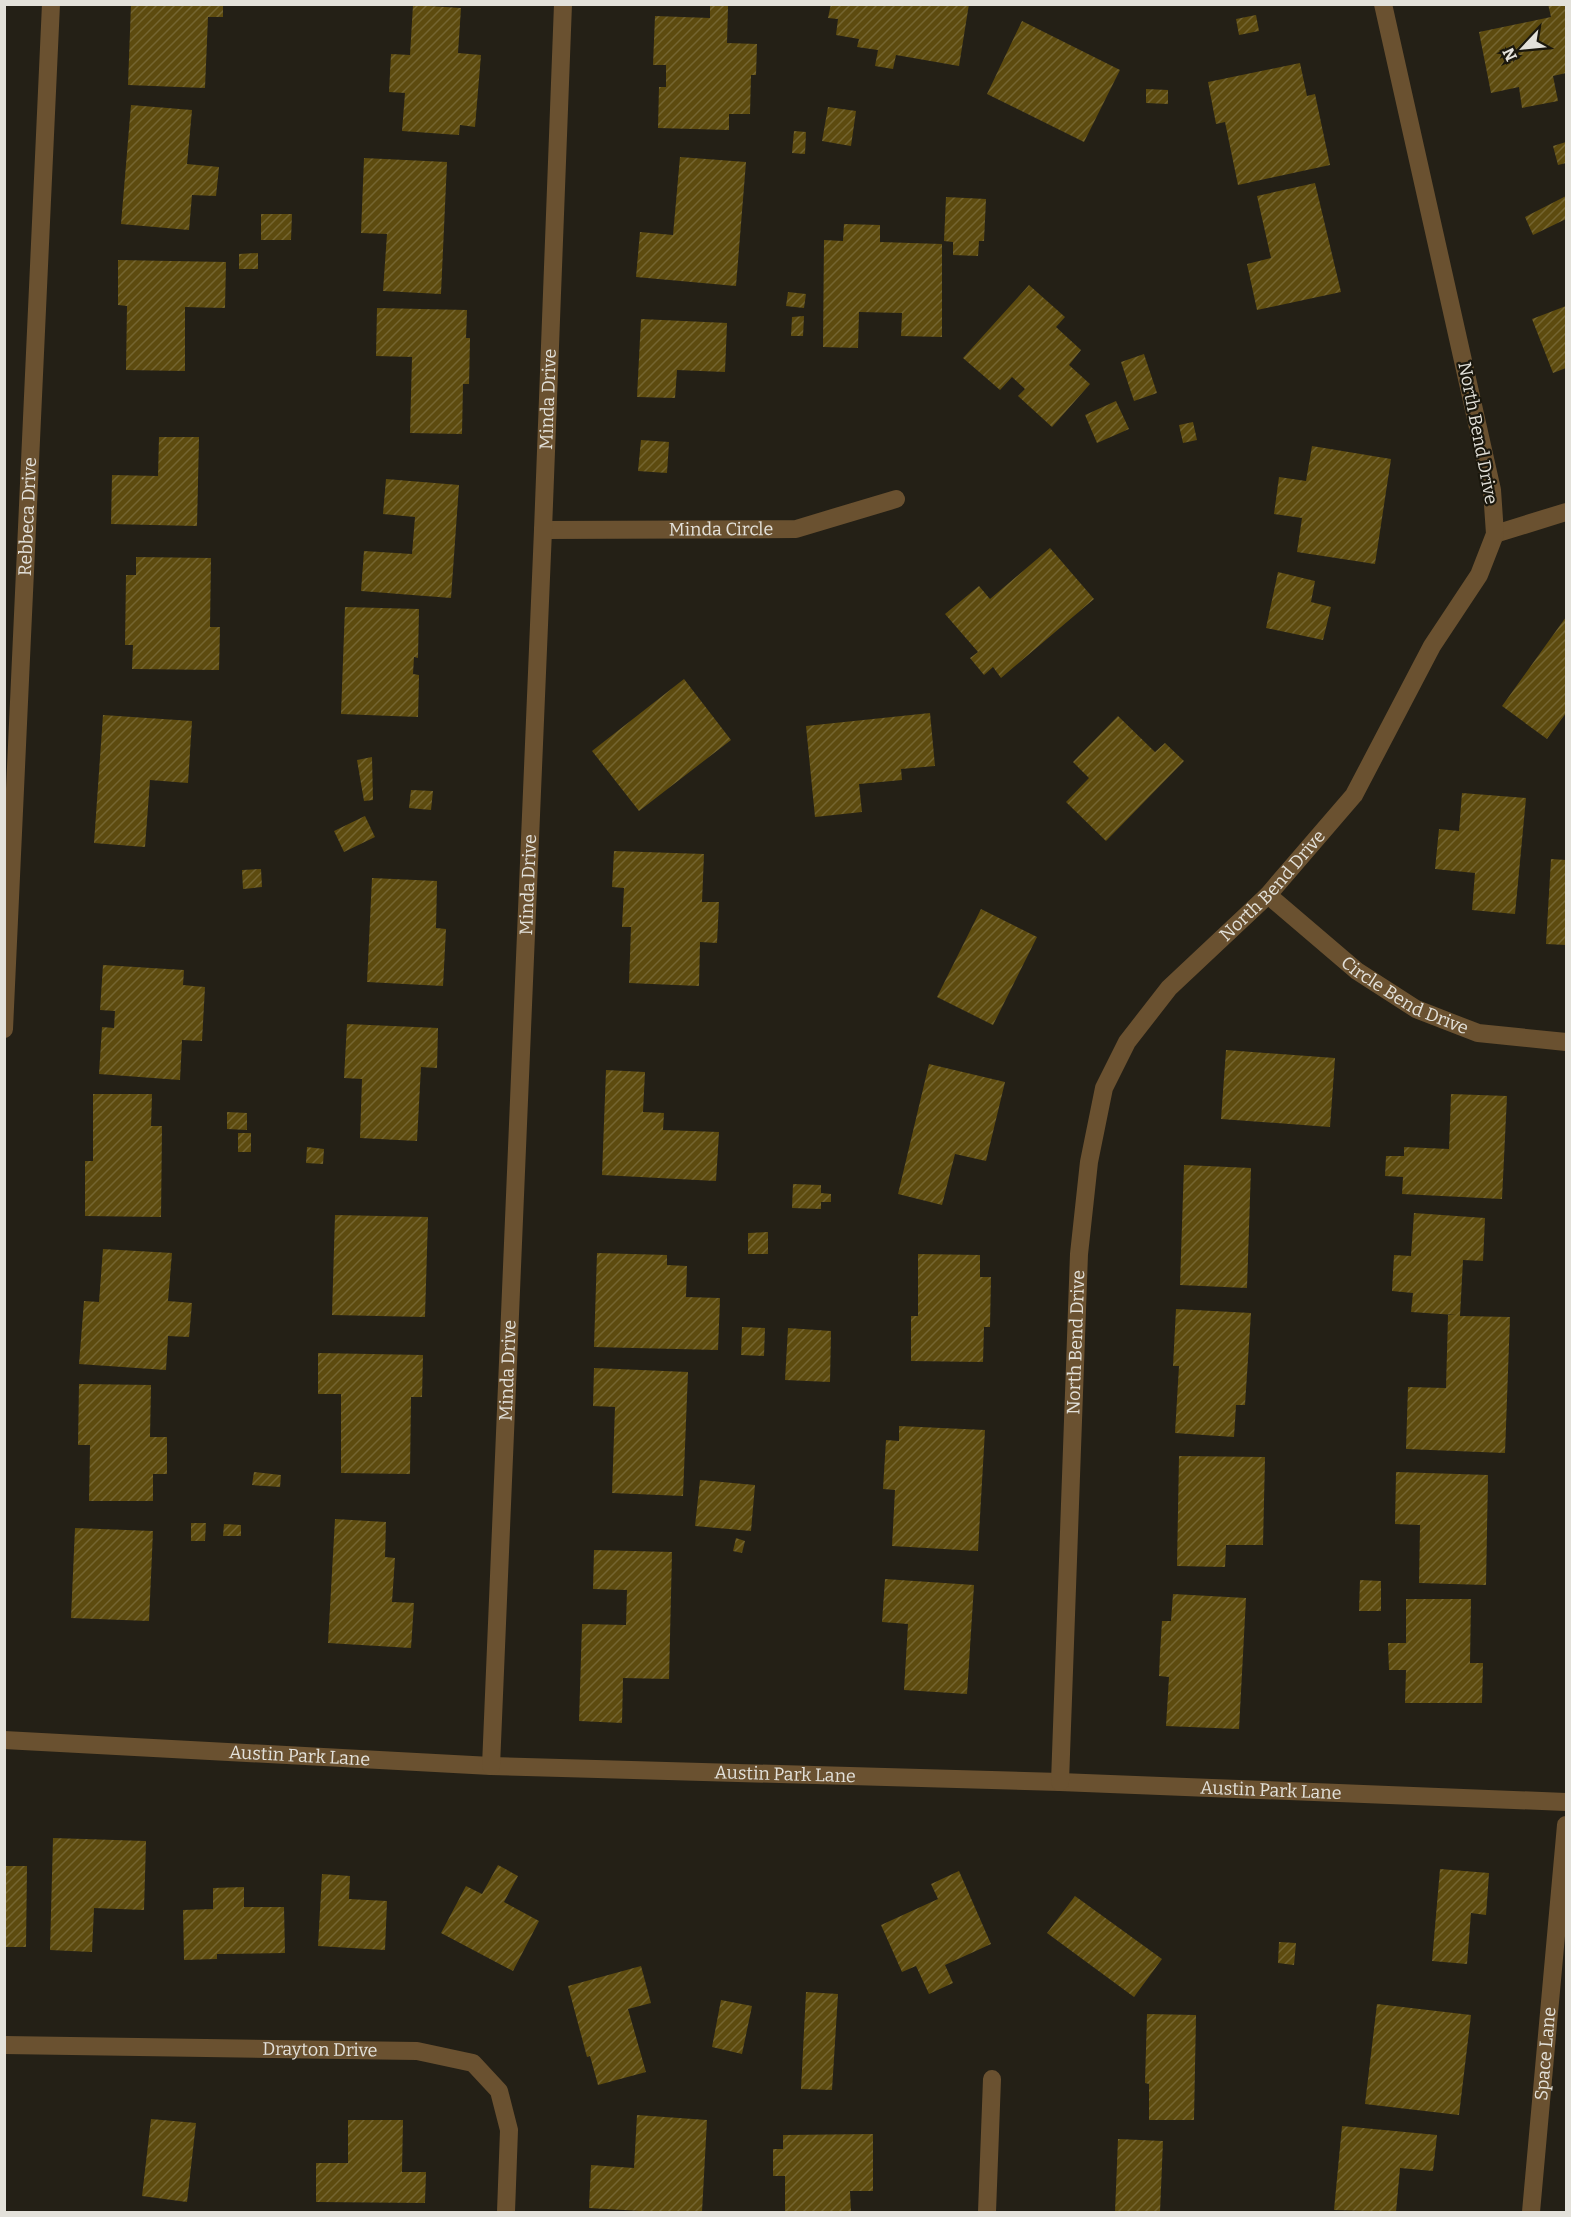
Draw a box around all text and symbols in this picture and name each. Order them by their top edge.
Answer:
north arrow [1493,18,1553,78]
text: N [1499,45,1521,64]
street label: Minda Drive [535,348,561,450]
street label: North Bend Drive [1453,360,1503,506]
street label: Rebbeca Drive [14,457,41,576]
street label: Minda Circle [669,518,773,541]
street label: North Bend Drive [1215,825,1330,946]
street label: Minda Drive [515,834,541,936]
street label: Circle Bend Drive [1337,951,1472,1039]
street label: North Bend Drive [1062,1270,1089,1415]
street label: Minda Drive [495,1319,521,1421]
street label: Austin Park Lane [228,1741,371,1771]
street label: Austin Park Lane [714,1761,856,1787]
street label: Austin Park Lane [1200,1777,1342,1804]
street label: Space Lane [1530,2006,1561,2101]
street label: Drayton Drive [262,2038,378,2061]

